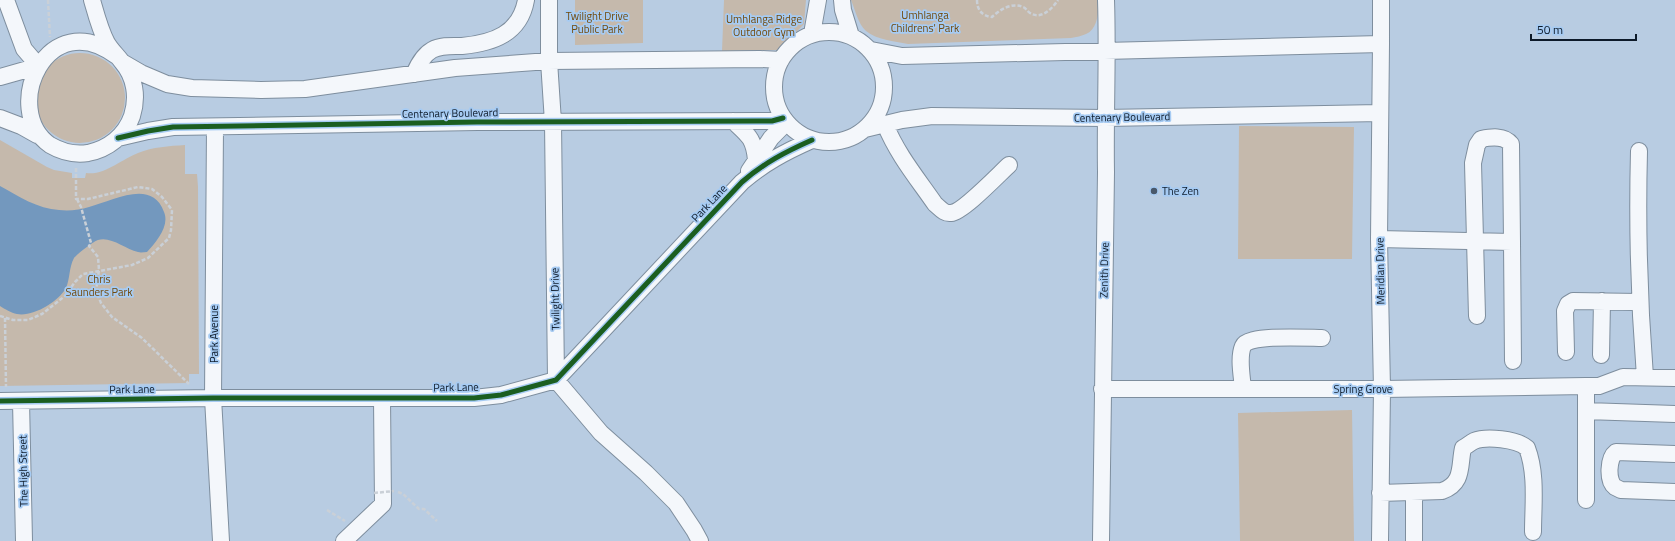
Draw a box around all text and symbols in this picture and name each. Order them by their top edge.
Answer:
park label: Umhlanga Childrens' Park [891,7,960,36]
park label: Twilight Drive Public Park [566,8,629,37]
park label: Umhlanga Ridge Outdoor Gym [726,11,802,40]
scale bar [1531,16,1636,42]
text: 50 m [1537,20,1563,39]
street label: Centenary Boulevard [402,104,498,122]
street label: Centenary Boulevard [1074,108,1170,126]
street label: Park Lane [688,181,731,225]
place label: The Zen [1162,183,1199,199]
marker: The Zen [1149,186,1159,196]
street label: Meridian Drive [1371,237,1389,305]
street label: Zenith Drive [1096,241,1112,298]
street label: Twilight Drive [546,267,564,330]
park label: Chris Saunders Park [66,271,133,300]
street label: Park Avenue [206,305,222,363]
street label: Park Lane [433,379,479,395]
street label: Park Lane [109,381,155,397]
street label: Spring Grove [1334,381,1393,397]
street label: The High Street [14,435,32,507]

